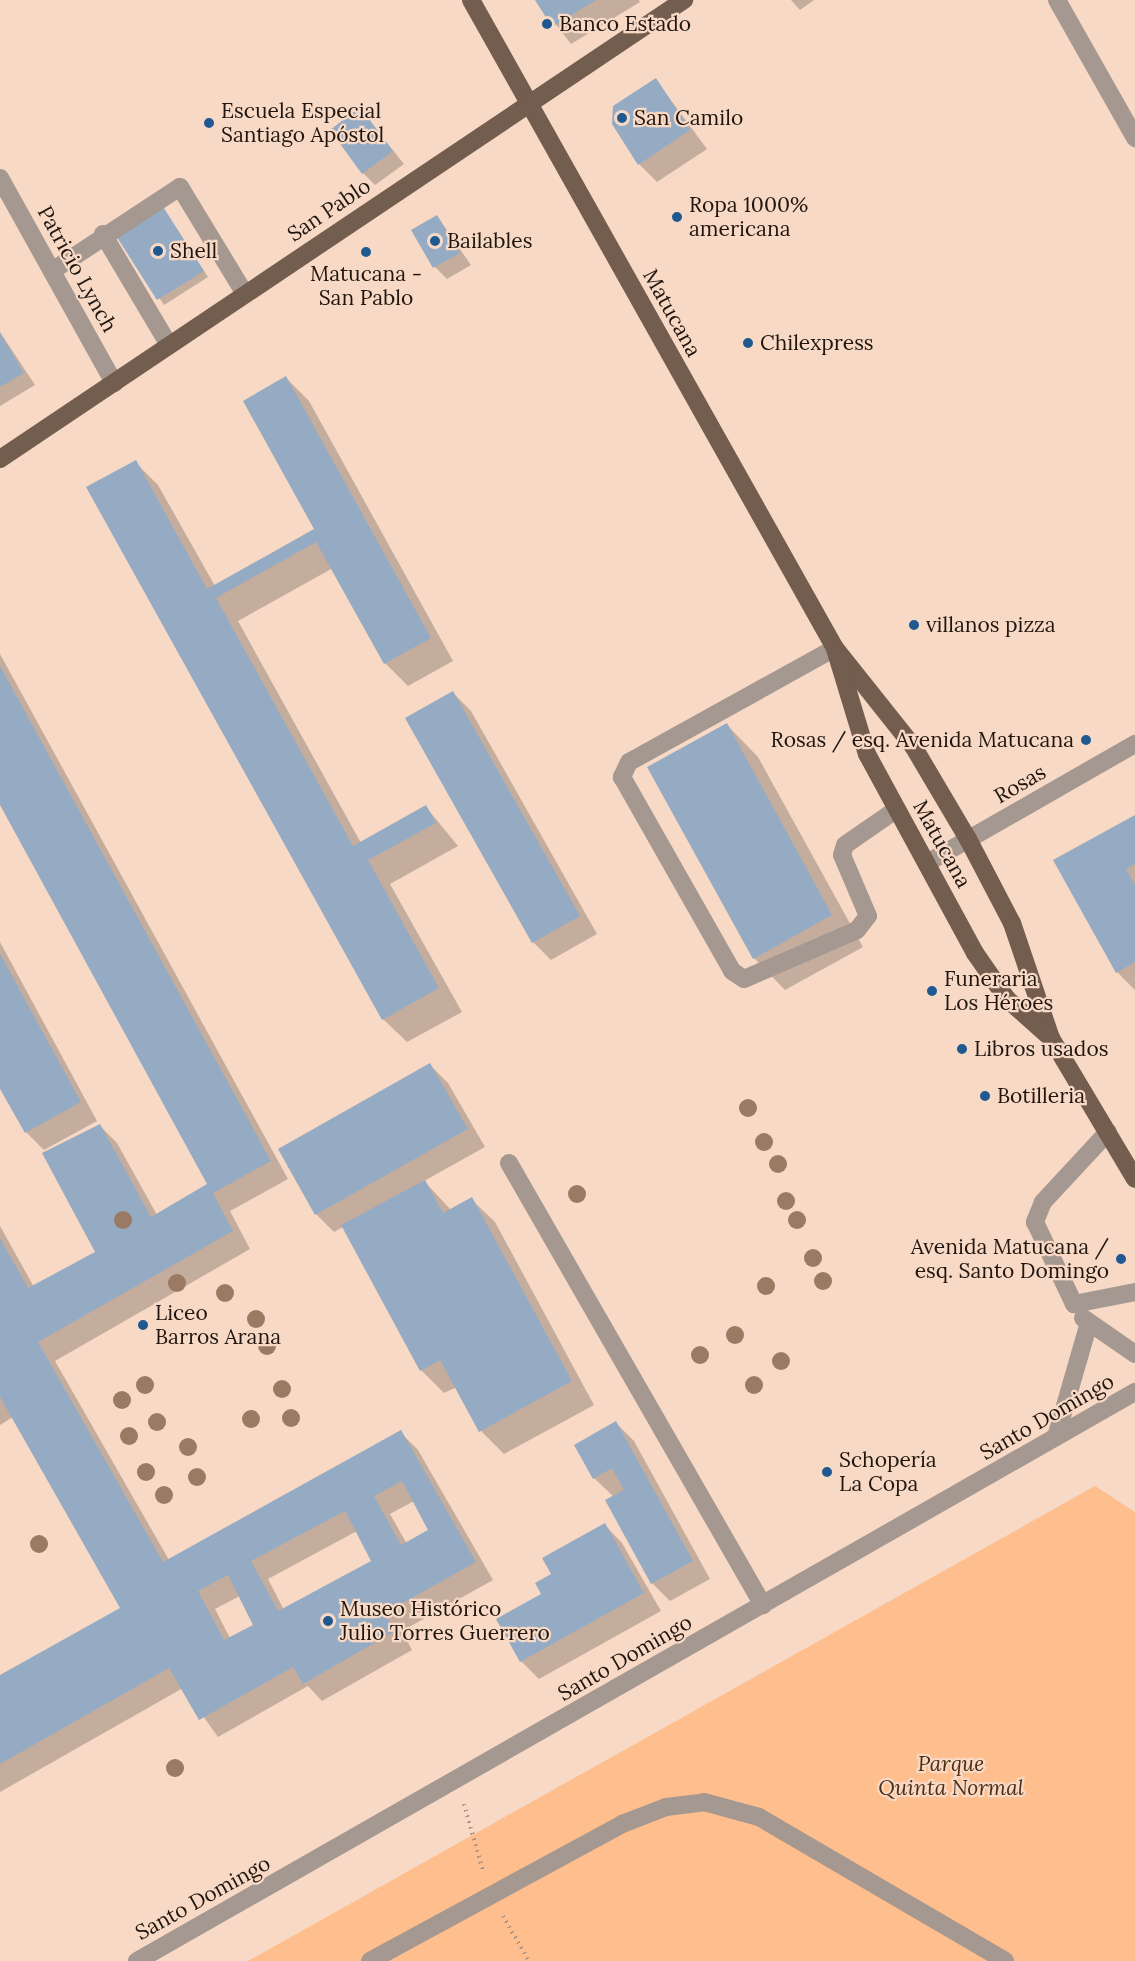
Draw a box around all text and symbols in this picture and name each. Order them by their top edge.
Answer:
place label: Banco Estado [559,11,691,37]
marker: Banco Estado [540,17,554,31]
place label: Escuela Especial Santiago Apóstol [221,98,384,148]
place label: San Camilo [634,105,743,131]
marker: San Camilo [615,111,629,125]
marker: Escuela Especial Santiago Apóstol [202,116,216,130]
street label: San Pablo [283,173,375,247]
place label: Ropa 1000% americana [689,192,808,242]
street label: Patricio Lynch [32,201,122,337]
marker: Ropa 1000% americana [670,210,684,224]
place label: Bailables [447,228,532,254]
marker: Bailables [428,234,442,248]
place label: Shell [170,238,217,264]
marker: Shell [151,244,165,258]
marker: Matucana - San Pablo [359,245,373,259]
place label: Matucana - San Pablo [310,261,422,311]
street label: Matucana [638,265,706,361]
place label: Chilexpress [760,330,874,356]
marker: Chilexpress [741,336,755,350]
place label: villanos pizza [926,612,1056,638]
marker: villanos pizza [907,618,921,632]
place label: Rosas / esq. Avenida Matucana [771,727,1074,753]
marker: Rosas / esq. Avenida Matucana [1079,733,1093,747]
street label: Rosas [990,759,1050,809]
street label: Matucana [908,796,976,892]
place label: Funeraria Los Héroes [944,966,1053,1016]
marker: Funeraria Los Héroes [925,984,939,998]
place label: Libros usados [974,1036,1108,1062]
marker: Libros usados [955,1042,969,1056]
place label: Botilleria [997,1083,1085,1109]
marker: Botilleria [978,1089,992,1103]
place label: Avenida Matucana / esq. Santo Domingo [911,1234,1109,1284]
marker: Avenida Matucana / esq. Santo Domingo [1114,1252,1128,1266]
place label: Liceo Barros Arana [155,1300,281,1350]
marker: Liceo Barros Arana [136,1318,150,1332]
street label: Santo Domingo [976,1368,1118,1466]
place label: Schopería La Copa [839,1447,937,1497]
marker: Schopería La Copa [820,1465,834,1479]
place label: Museo Histórico Julio Torres Guerrero [340,1596,550,1646]
street label: Santo Domingo [554,1609,696,1707]
marker: Museo Histórico Julio Torres Guerrero [321,1614,335,1628]
park label: Parque Quinta Normal [878,1751,1024,1801]
street label: Santo Domingo [131,1851,275,1945]

